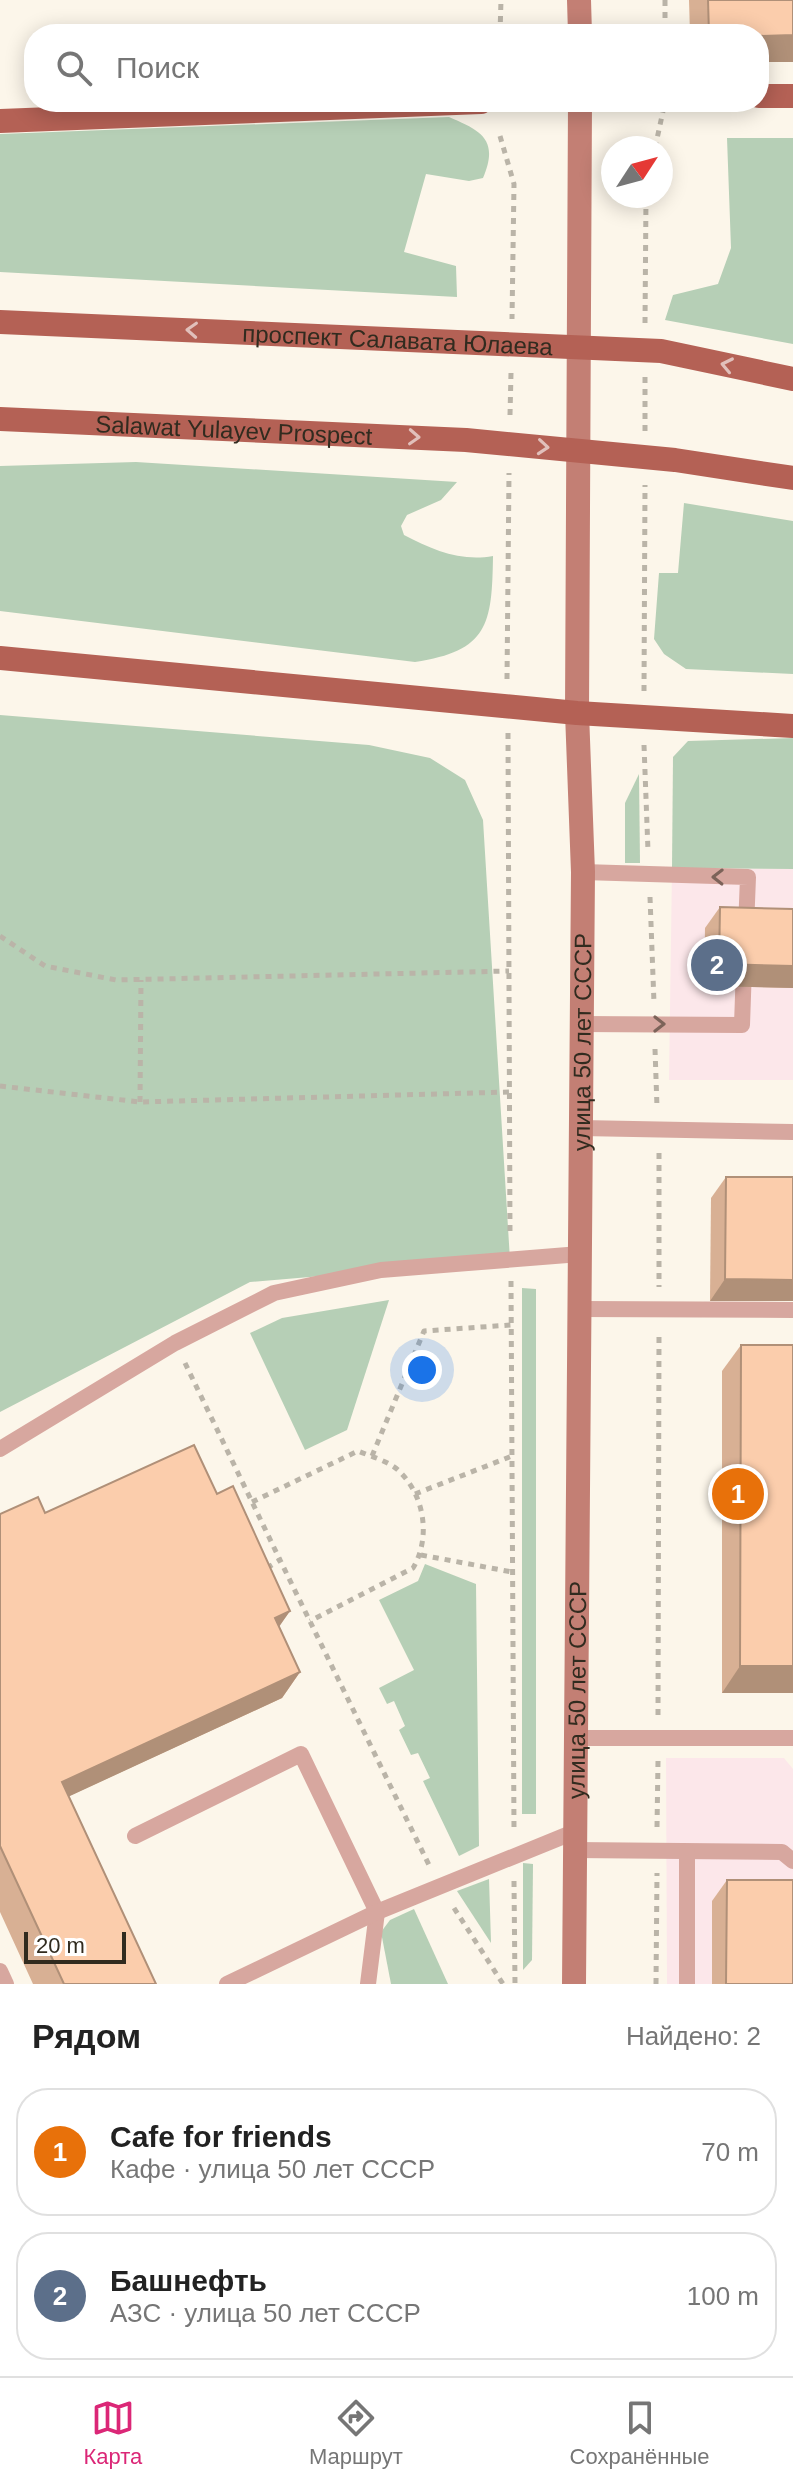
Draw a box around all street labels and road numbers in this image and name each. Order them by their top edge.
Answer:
street label: проспект Салавата Юлаева [242,319,554,360]
street label: Salawat Yulayev Prospect [95,410,373,449]
street label: улица 50 лет СССР [567,933,596,1151]
street label: улица 50 лет СССР [562,1581,591,1799]

